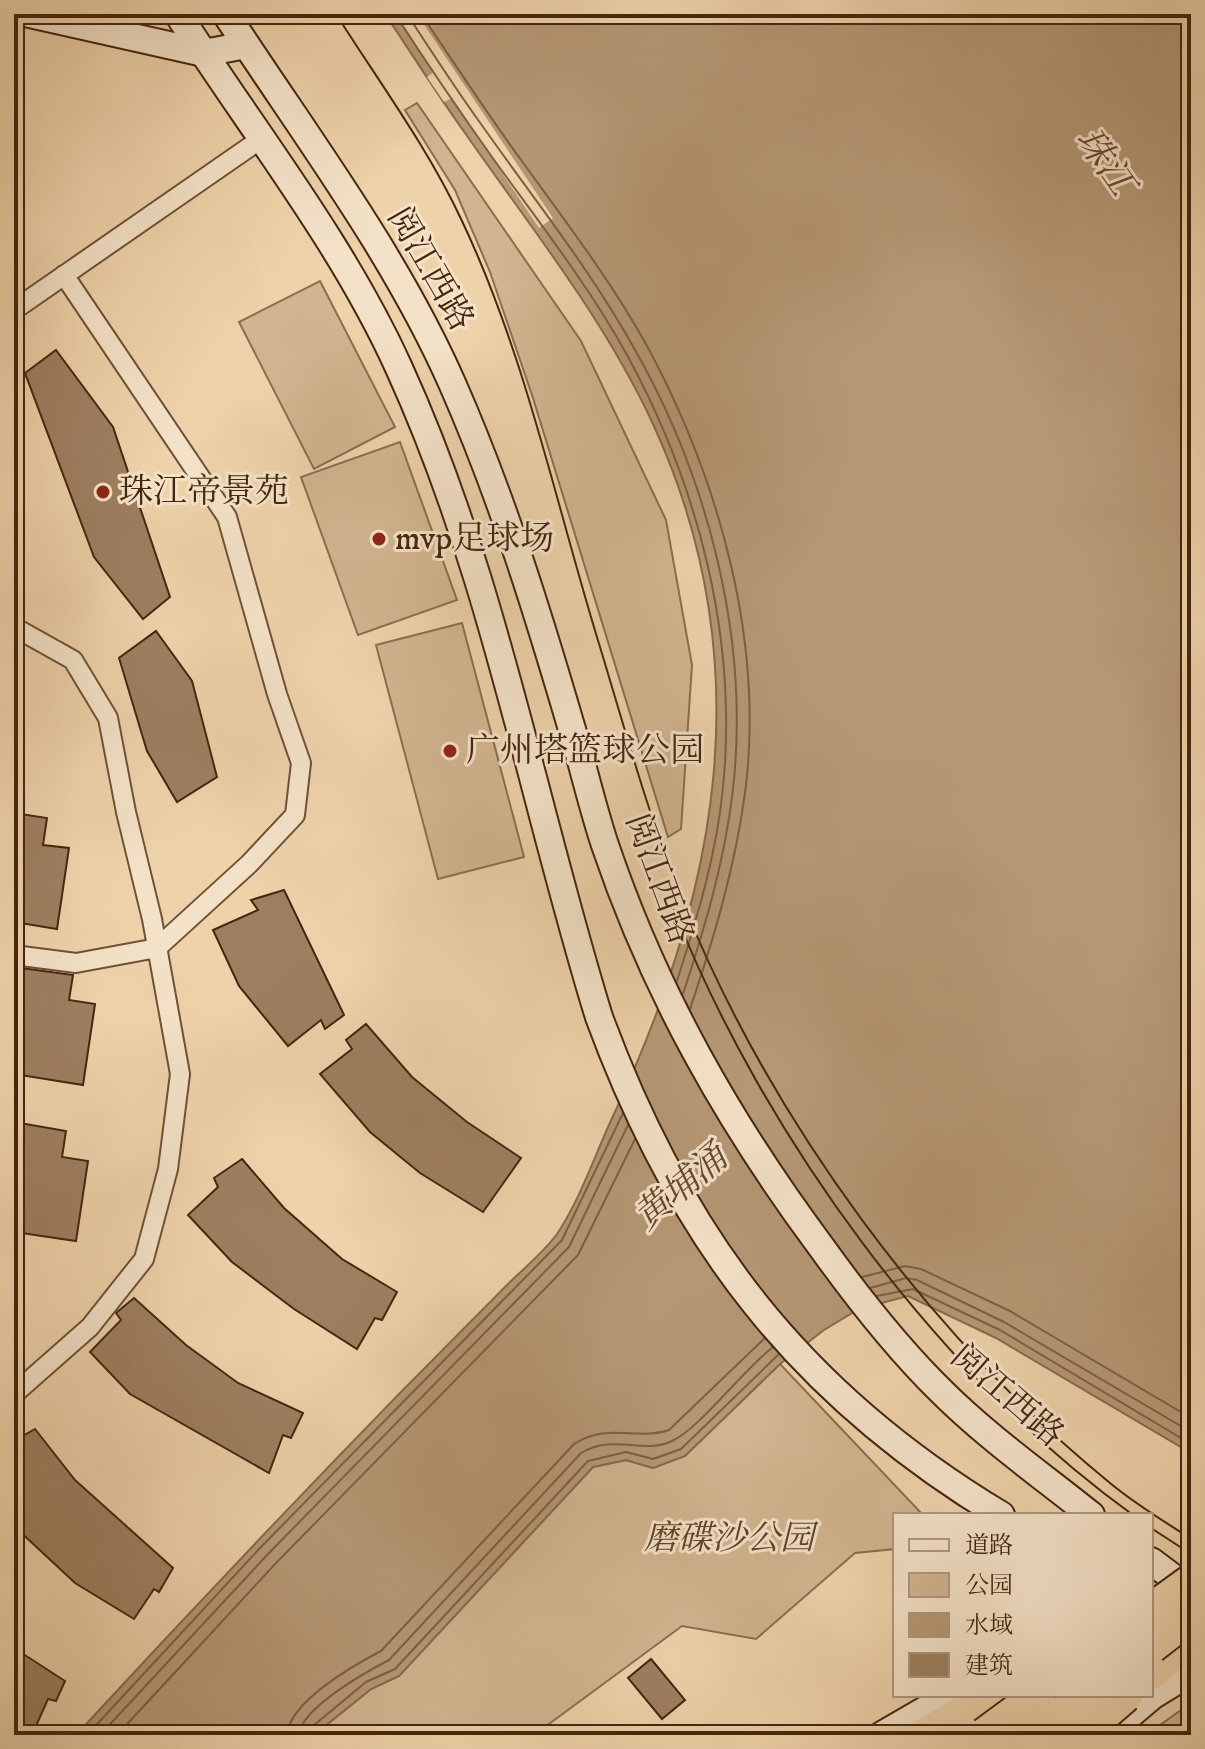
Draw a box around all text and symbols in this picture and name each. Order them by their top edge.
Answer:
water label: 珠江 [1065,120,1146,208]
street label: 阅江西路 [378,200,482,338]
place label: 珠江帝景苑 [119,471,289,513]
marker: 珠江帝景苑 [94,483,112,501]
place label: mvp足球场 [395,518,554,560]
marker: mvp足球场 [370,530,388,548]
place label: 广州塔篮球公园 [466,730,704,772]
marker: 广州塔篮球公园 [441,742,459,760]
street label: 阅江西路 [616,808,702,950]
water label: 黄埔涌 [625,1133,740,1240]
street label: 阅江西路 [942,1336,1072,1456]
legend [893,1513,1153,1697]
park label: 磨碟沙公园 [644,1518,819,1560]
text: 道路 [965,1531,1013,1561]
text: 公园 [965,1571,1013,1601]
text: 水域 [965,1611,1013,1641]
text: 建筑 [965,1651,1013,1681]

